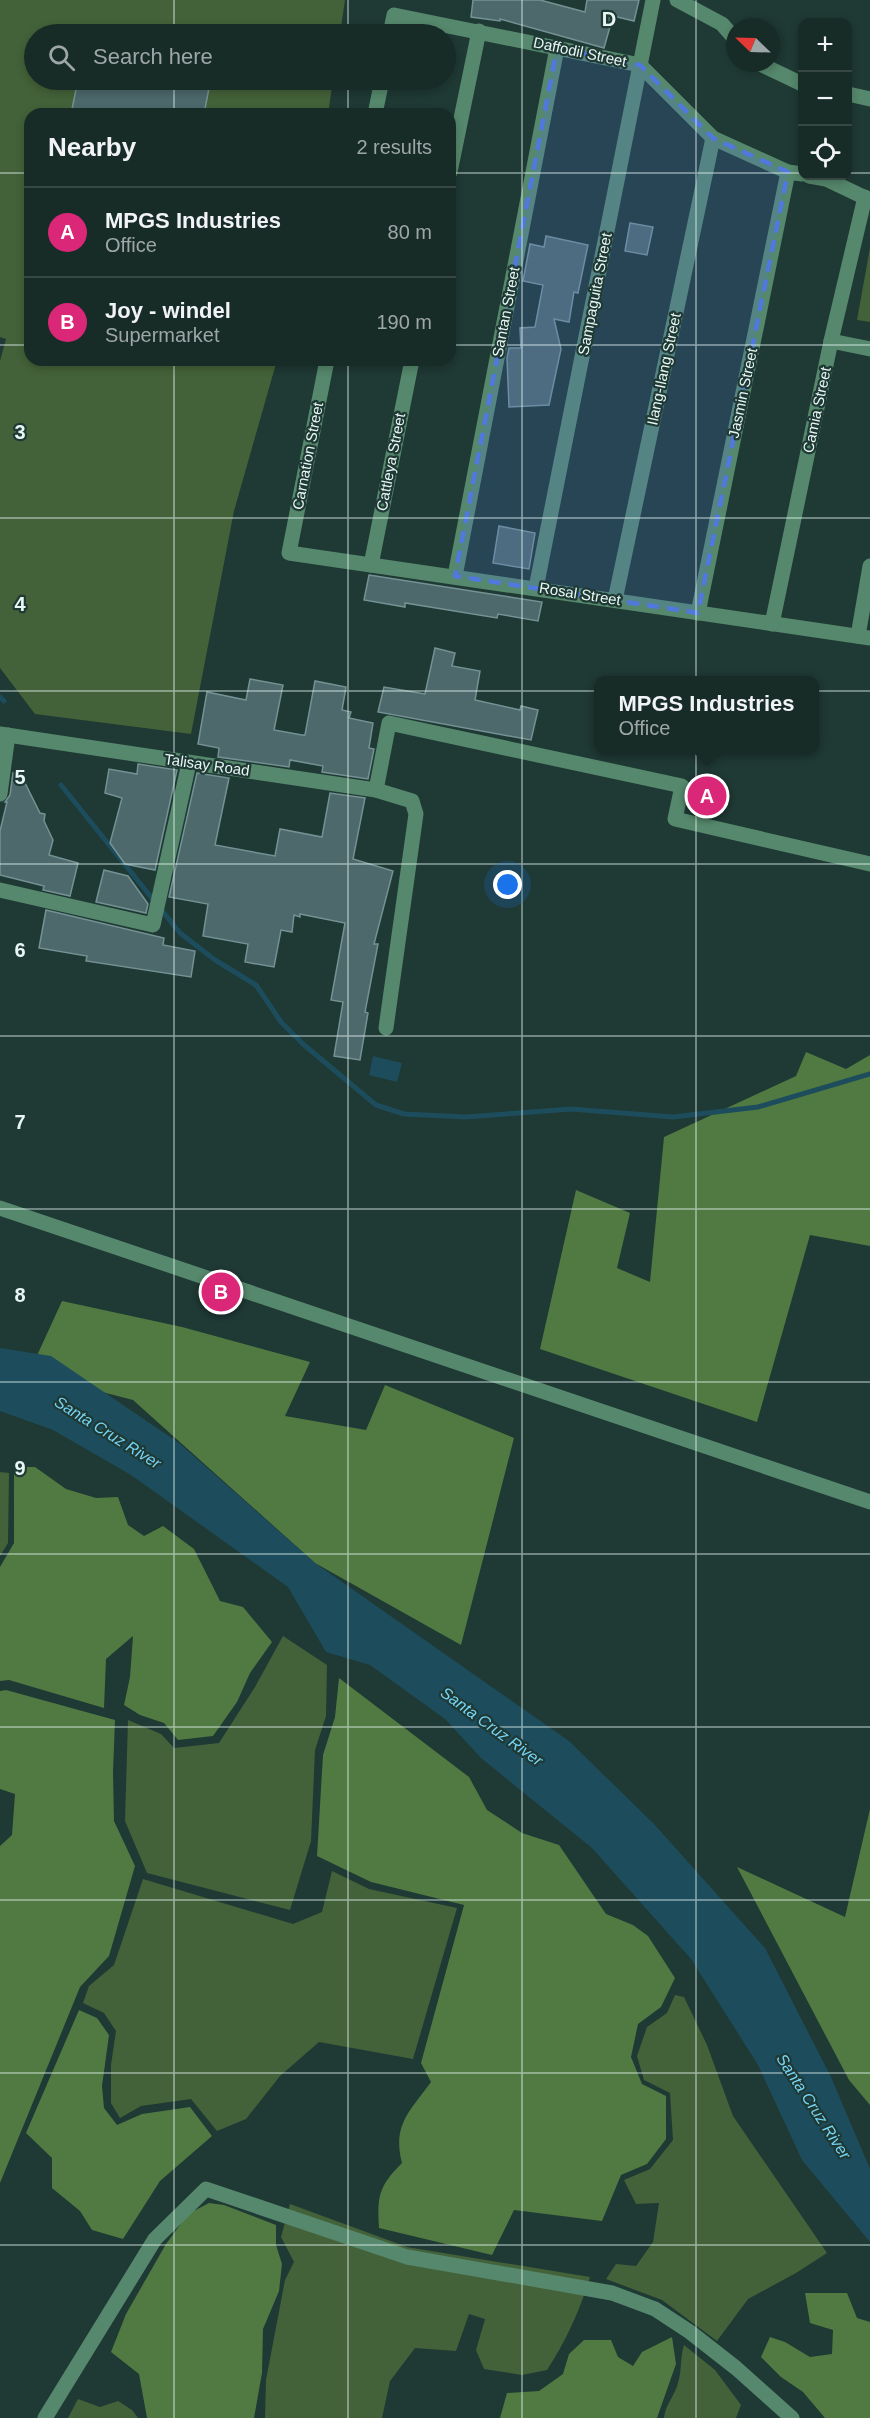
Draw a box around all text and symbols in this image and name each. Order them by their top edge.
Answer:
text: D [602,8,616,30]
north arrow [726,18,780,72]
map controls [798,18,852,180]
button: + [798,18,852,72]
search box [24,24,456,90]
street label: Daffodil Street [532,33,629,70]
icon: search [45,41,78,74]
text: Search here [93,44,213,69]
button: − [798,72,852,126]
button: locate [798,126,852,180]
text: Nearby [48,132,136,162]
text: 2 results [356,136,432,158]
text: MPGS Industries [105,208,281,233]
text: A [60,221,75,243]
text: 80 m [388,221,432,243]
street label: Sampaguita Street [574,230,615,357]
text: Office [105,234,157,256]
street label: Santan Street [488,264,523,359]
text: Joy - windel [105,298,231,323]
street label: Ilang-Ilang Street [643,310,684,427]
text: B [60,311,75,333]
text: 190 m [376,311,432,333]
text: Supermarket [105,324,220,346]
street label: Jasmin Street [725,345,761,440]
street label: Camia Street [799,365,834,454]
street label: Carnation Street [289,400,326,511]
street label: Cattleya Street [373,411,408,512]
text: 3 [14,421,26,443]
street label: Rosal Street [538,579,623,608]
text: 4 [14,593,26,615]
popup [594,676,819,754]
text: MPGS Industries [618,691,795,716]
text: Office [618,717,670,739]
street label: Talisay Road [163,750,251,779]
text: 5 [14,766,26,788]
pin: A [688,774,726,818]
your location [493,870,522,899]
text: 6 [14,939,26,961]
text: 7 [14,1111,26,1133]
pin: B [202,1270,240,1314]
text: 8 [14,1284,26,1306]
water label: Santa Cruz River [52,1393,164,1472]
text: 9 [14,1457,26,1479]
water label: Santa Cruz River [437,1684,547,1769]
water label: Santa Cruz River [773,2051,854,2163]

